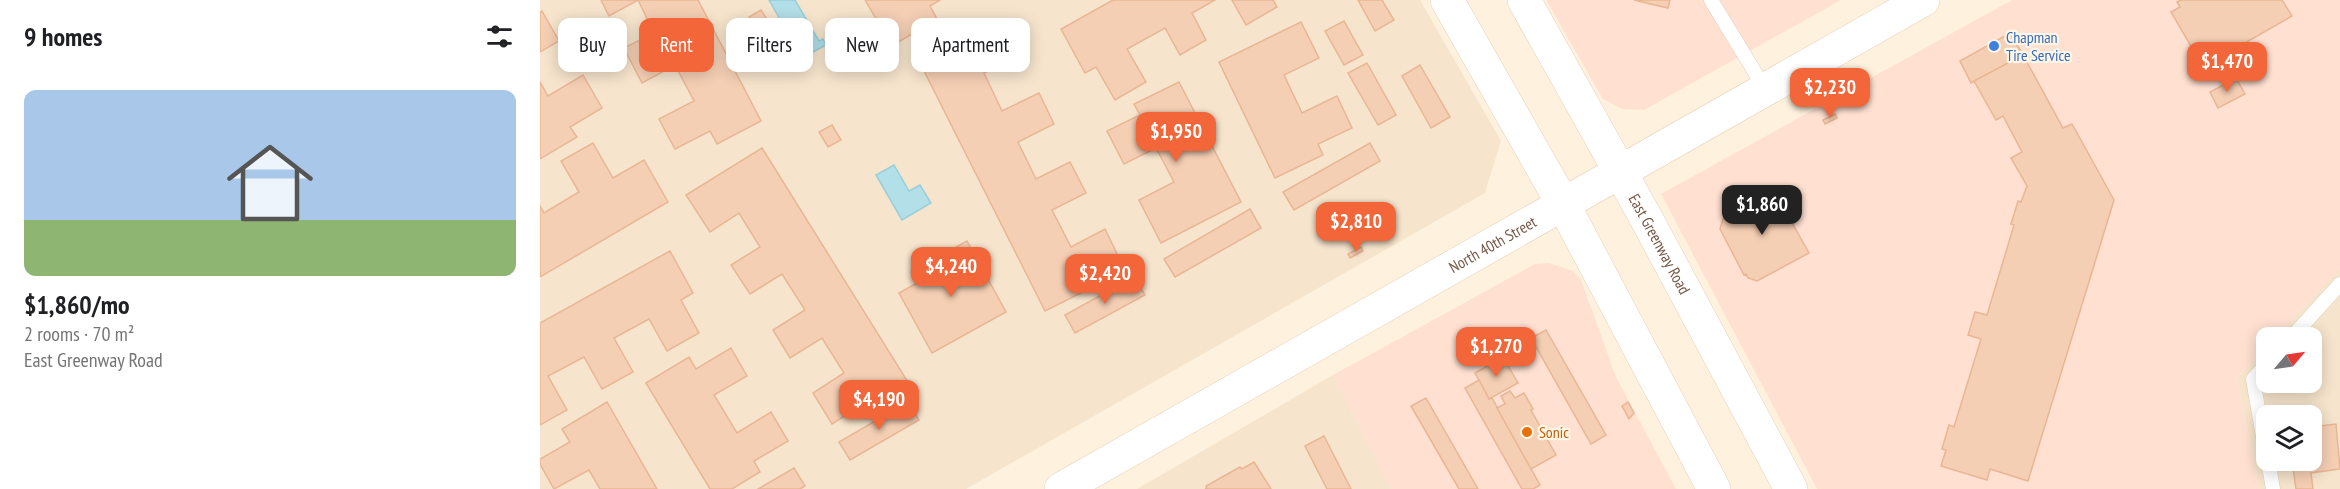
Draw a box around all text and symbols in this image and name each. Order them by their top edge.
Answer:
chip: Buy [558,18,627,72]
chip: Rent [639,18,714,72]
chip: Filters [726,18,813,72]
chip: New [825,18,899,72]
chip: Apartment [911,18,1030,72]
text: 9 homes [24,20,102,53]
icon: filters [483,20,516,53]
place label: Chapman Tire Service [2006,27,2071,65]
marker: Chapman Tire Service [1987,39,2001,53]
pin: $1,470 [2178,42,2276,93]
text: $1,470 [2201,48,2253,74]
pin: $2,230 [1781,68,1879,119]
text: $2,230 [1804,74,1856,100]
pin: $1,950 [1127,112,1225,163]
text: $1,950 [1150,118,1202,144]
icon: home [216,129,324,237]
pin: $1,860 [1713,185,1811,236]
street label: East Greenway Road [1624,190,1695,297]
text: $1,860 [1736,191,1788,217]
pin: $2,810 [1307,202,1405,253]
text: $2,810 [1330,208,1382,234]
street label: North 40th Street [1445,211,1540,277]
pin: $4,240 [902,247,1000,298]
text: $4,240 [925,253,977,279]
pin: $2,420 [1056,254,1154,305]
text: $2,420 [1079,260,1131,286]
text: $1,860/mo [24,288,130,321]
text: 2 rooms · 70 m² [24,321,134,347]
pin: $1,270 [1447,327,1545,378]
north arrow [2256,327,2322,393]
map controls [2256,327,2322,471]
text: $1,270 [1470,333,1522,359]
text: East Greenway Road [24,347,163,373]
pin: $4,190 [830,380,928,431]
text: $4,190 [853,386,905,412]
button: layers [2256,405,2322,471]
place label: Sonic [1539,422,1569,442]
marker: Sonic [1520,425,1534,439]

